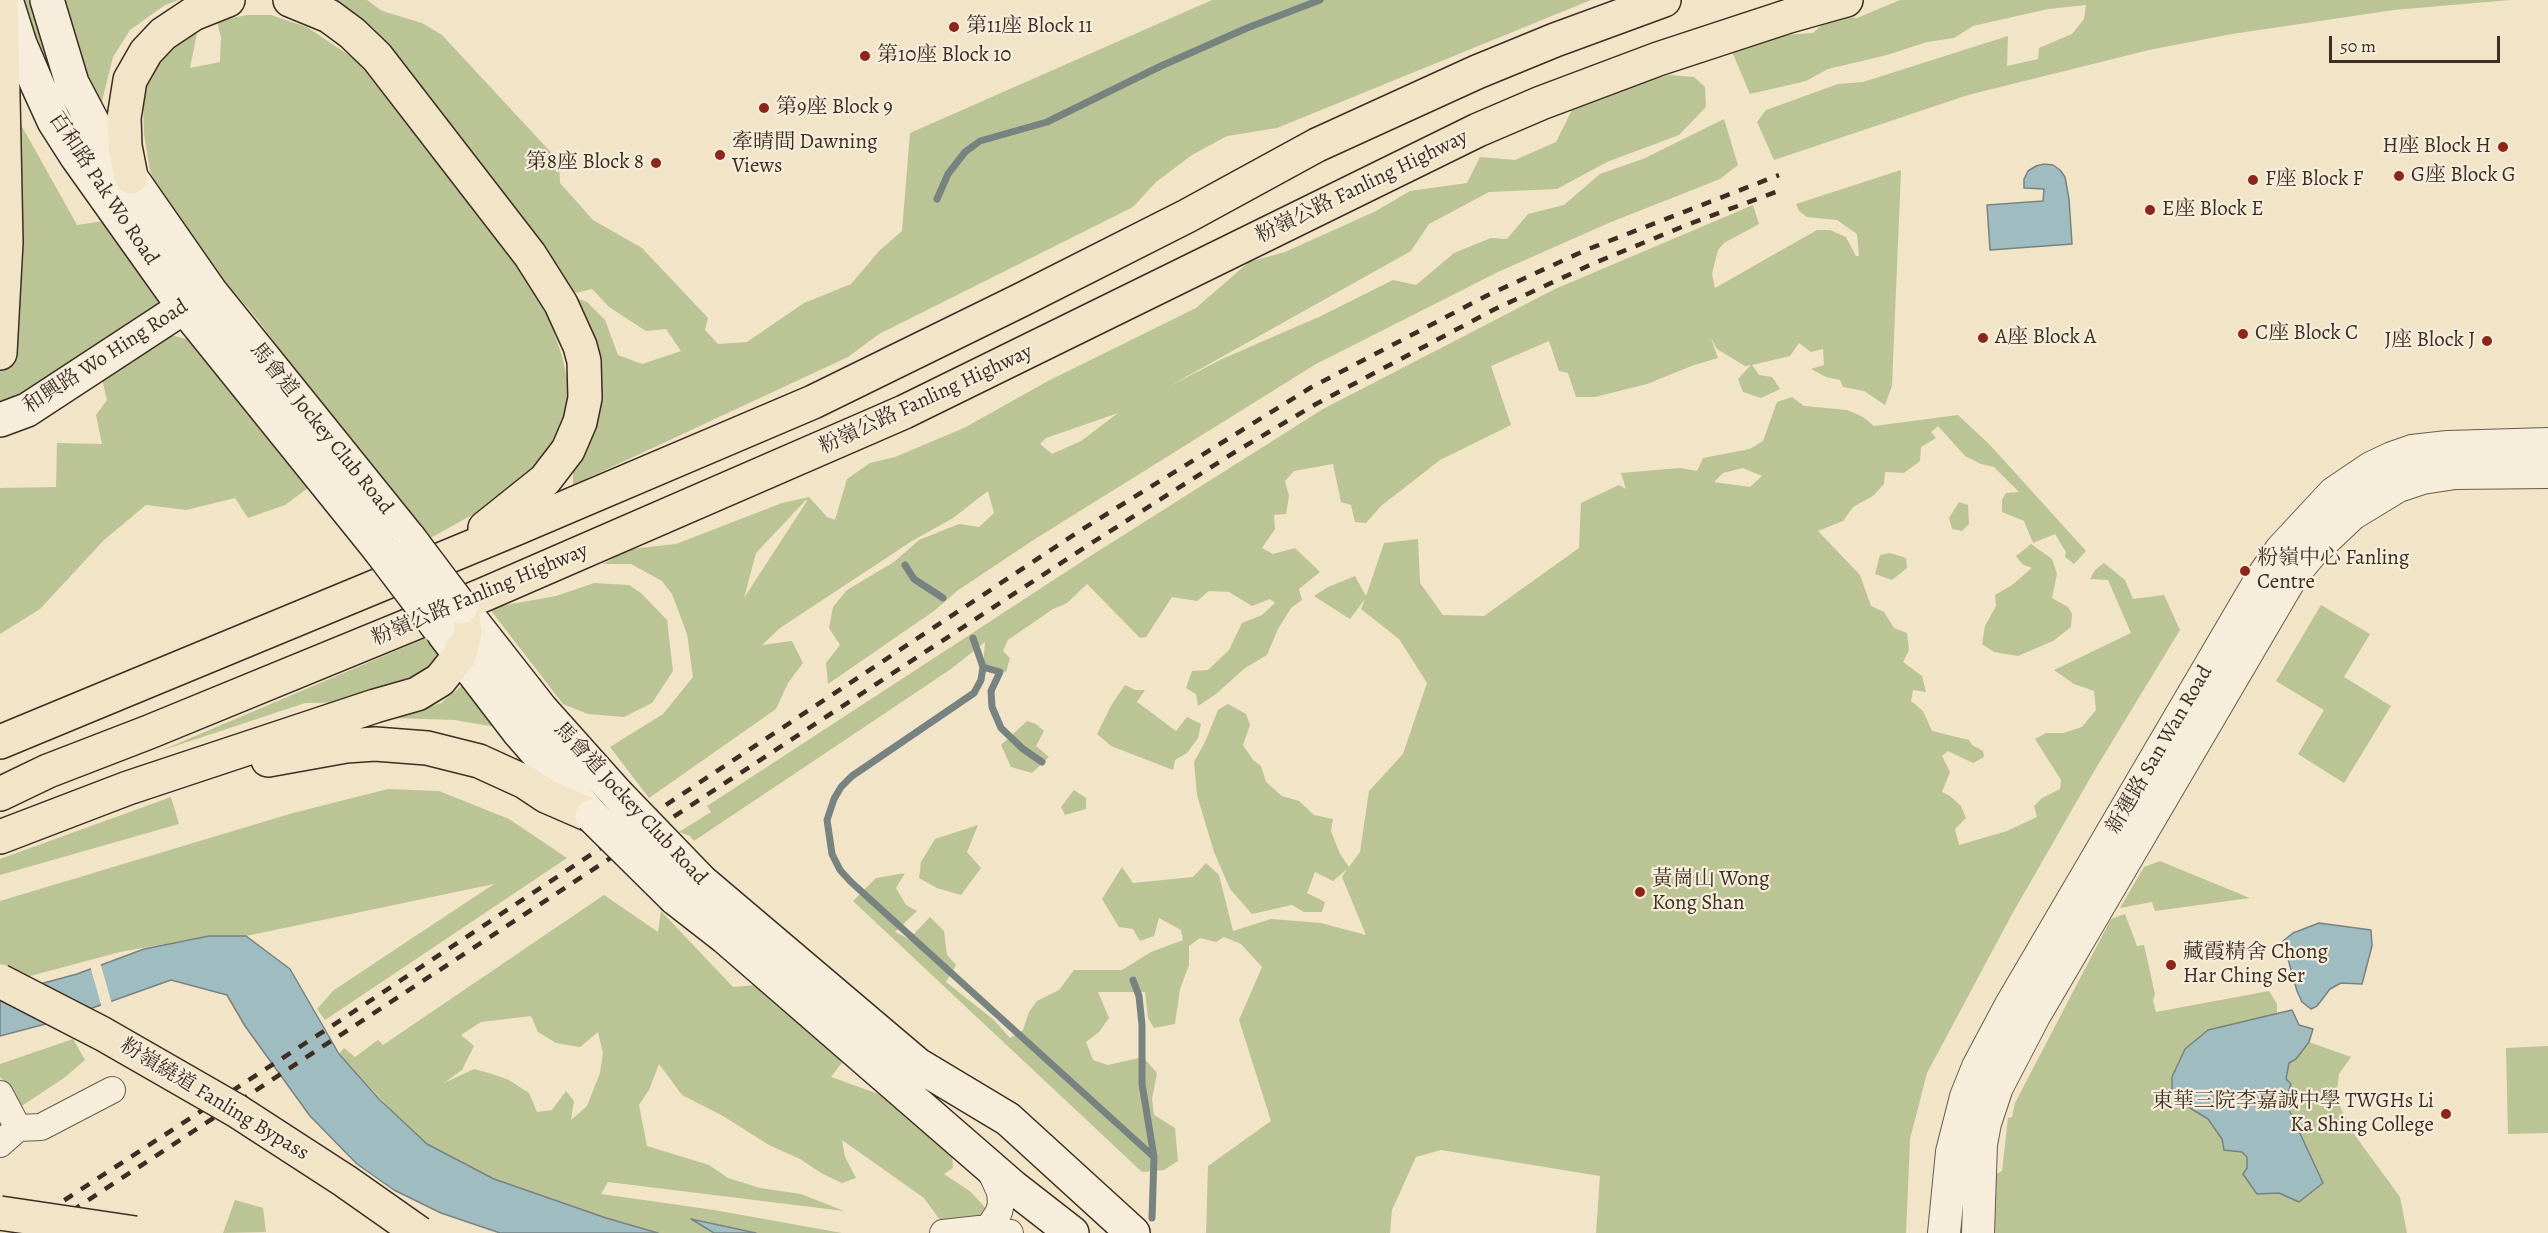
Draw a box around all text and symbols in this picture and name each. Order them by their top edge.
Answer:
place label: 第11座 Block 11 [966,14,1093,40]
marker: 第11座 Block 11 [947,20,961,34]
scale bar [2332,24,2503,62]
text: 50 m [2340,34,2376,58]
place label: 第10座 Block 10 [877,43,1012,69]
marker: 第10座 Block 10 [858,49,872,63]
place label: 第9座 Block 9 [776,95,893,121]
marker: 第9座 Block 9 [757,101,771,115]
street label: 百和路 Pak Wo Road [42,108,164,270]
street label: 粉嶺公路 Fanling Highway [1252,125,1472,249]
place label: 牽晴間 Dawning Views [732,130,878,180]
place label: H座 Block H [2383,134,2491,160]
marker: H座 Block H [2496,140,2510,154]
marker: 牽晴間 Dawning Views [713,148,727,162]
place label: 第8座 Block 8 [526,150,644,176]
marker: 第8座 Block 8 [649,156,663,170]
place label: G座 Block G [2411,163,2516,189]
place label: F座 Block F [2265,167,2363,193]
marker: G座 Block G [2392,169,2406,183]
marker: F座 Block F [2246,173,2260,187]
place label: E座 Block E [2162,197,2264,223]
marker: E座 Block E [2143,203,2157,217]
street label: 和興路 Wo Hing Road [19,294,193,420]
place label: C座 Block C [2255,321,2358,347]
place label: A座 Block A [1995,325,2096,351]
marker: C座 Block C [2236,327,2250,341]
place label: J座 Block J [2384,328,2475,354]
marker: A座 Block A [1976,331,1990,345]
marker: J座 Block J [2480,334,2494,348]
street label: 馬會道 Jockey Club Road [244,338,398,520]
street label: 粉嶺公路 Fanling Highway [815,339,1037,461]
street label: 粉嶺公路 Fanling Highway [368,538,592,652]
place label: 粉嶺中心 Fanling Centre [2257,546,2409,596]
marker: 粉嶺中心 Fanling Centre [2238,564,2252,578]
street label: 新運路 San Wan Road [2101,661,2219,839]
street label: 馬會道 Jockey Club Road [548,717,712,891]
place label: 黃崗山 Wong Kong Shan [1652,867,1770,917]
marker: 黃崗山 Wong Kong Shan [1633,885,1647,899]
place label: 藏霞精舍 Chong Har Ching Ser [2183,940,2328,990]
marker: 藏霞精舍 Chong Har Ching Ser [2164,958,2178,972]
street label: 粉嶺繞道 Fanling Bypass [115,1034,313,1166]
place label: 東華三院李嘉誠中學 TWGHs Li Ka Shing College [2152,1089,2434,1139]
marker: 東華三院李嘉誠中學 TWGHs Li Ka Shing College [2439,1107,2453,1121]

